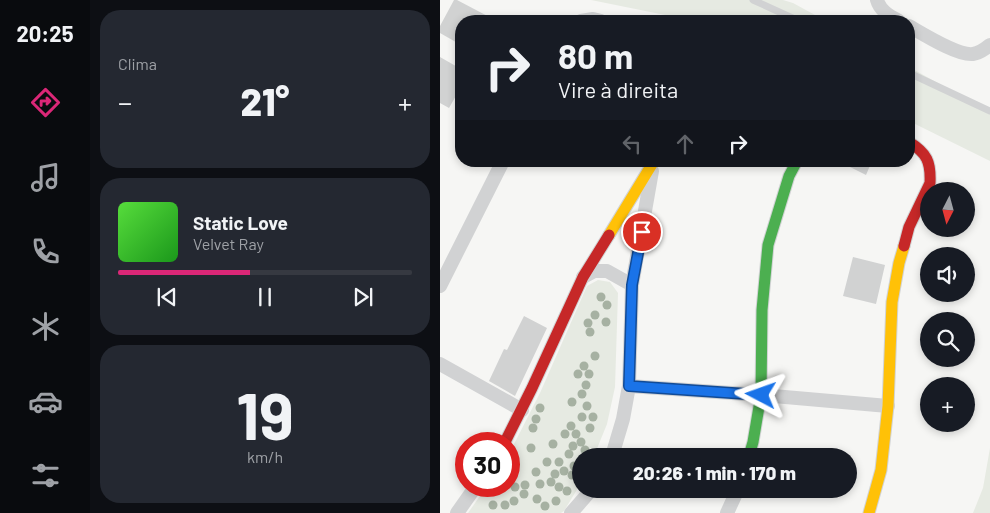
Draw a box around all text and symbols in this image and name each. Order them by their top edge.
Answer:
text: 20:25 [16,20,74,46]
text: 80 m [558,34,633,76]
icon: right [475,35,540,100]
text: Clima [118,54,157,73]
text: Vire à direita [558,76,678,102]
text: 21° [240,78,290,124]
icon: directions [28,85,63,120]
text: − [118,85,132,119]
text: + [398,85,412,119]
icon: left [618,130,646,158]
icon: ahead [671,130,699,158]
icon: right [724,130,752,158]
icon: music [28,160,63,195]
north arrow [920,182,975,238]
map controls [920,182,975,432]
text: Static Love [193,211,288,234]
pin [621,211,663,253]
icon: arrive [628,218,656,246]
icon: phone [28,234,63,269]
text: Velvet Ray [193,234,264,253]
button: sound [920,247,975,302]
icon: previous [153,283,181,311]
icon: pause [251,283,279,311]
icon: next [349,283,377,311]
icon: climate [28,309,63,344]
button: search [920,312,975,367]
position arrow [734,368,786,420]
text: 19 [236,375,294,453]
button: + [920,377,975,432]
icon: car [28,384,63,419]
speed limit sign: 30 [455,432,520,497]
text: km/h [247,447,283,466]
icon: filters [28,458,63,493]
text: 20:26 · 1 min · 170 m [633,461,796,484]

